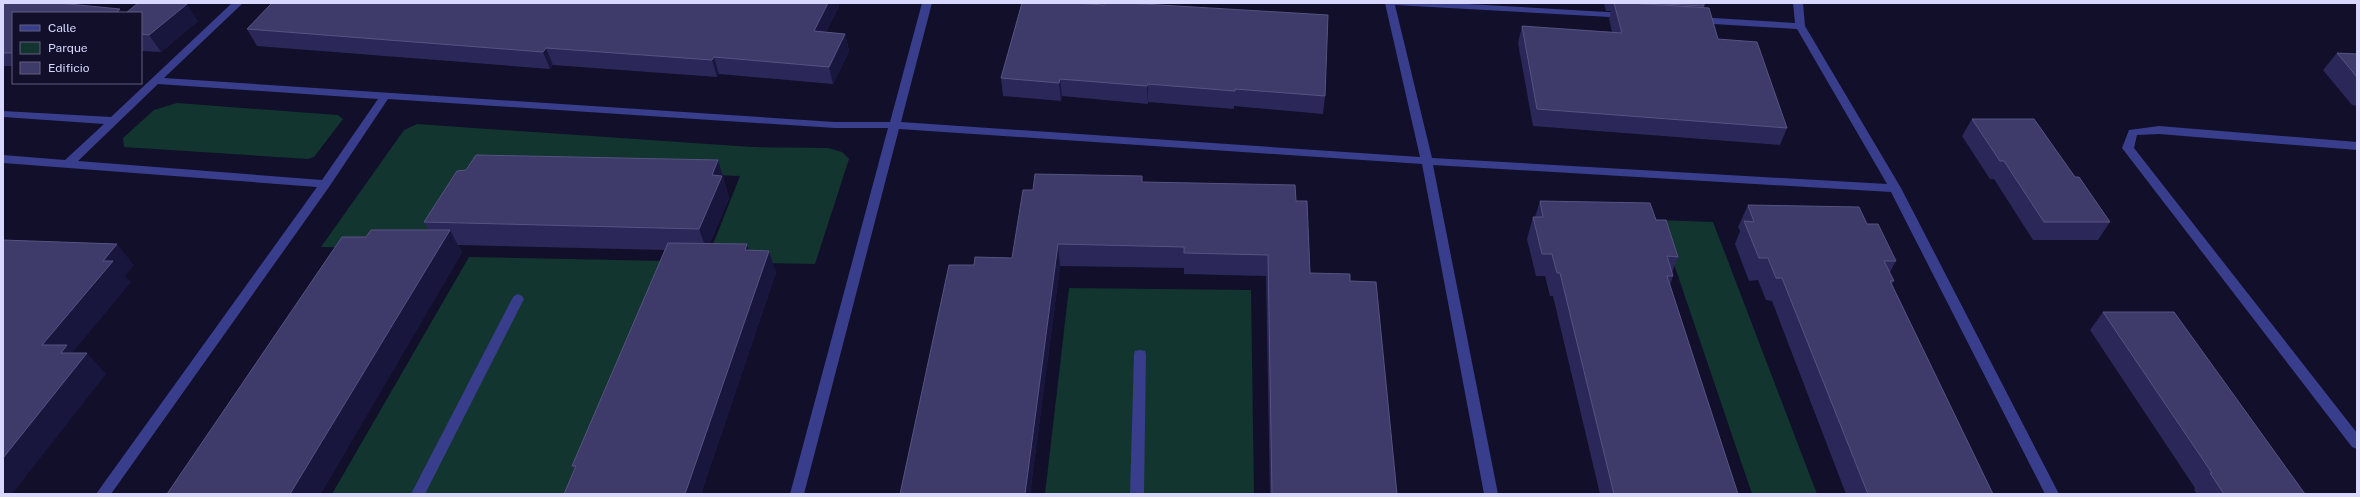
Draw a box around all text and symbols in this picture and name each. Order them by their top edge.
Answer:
legend [12,12,142,84]
text: Calle [48,21,77,35]
text: Parque [48,41,88,55]
text: Edificio [48,61,90,75]

